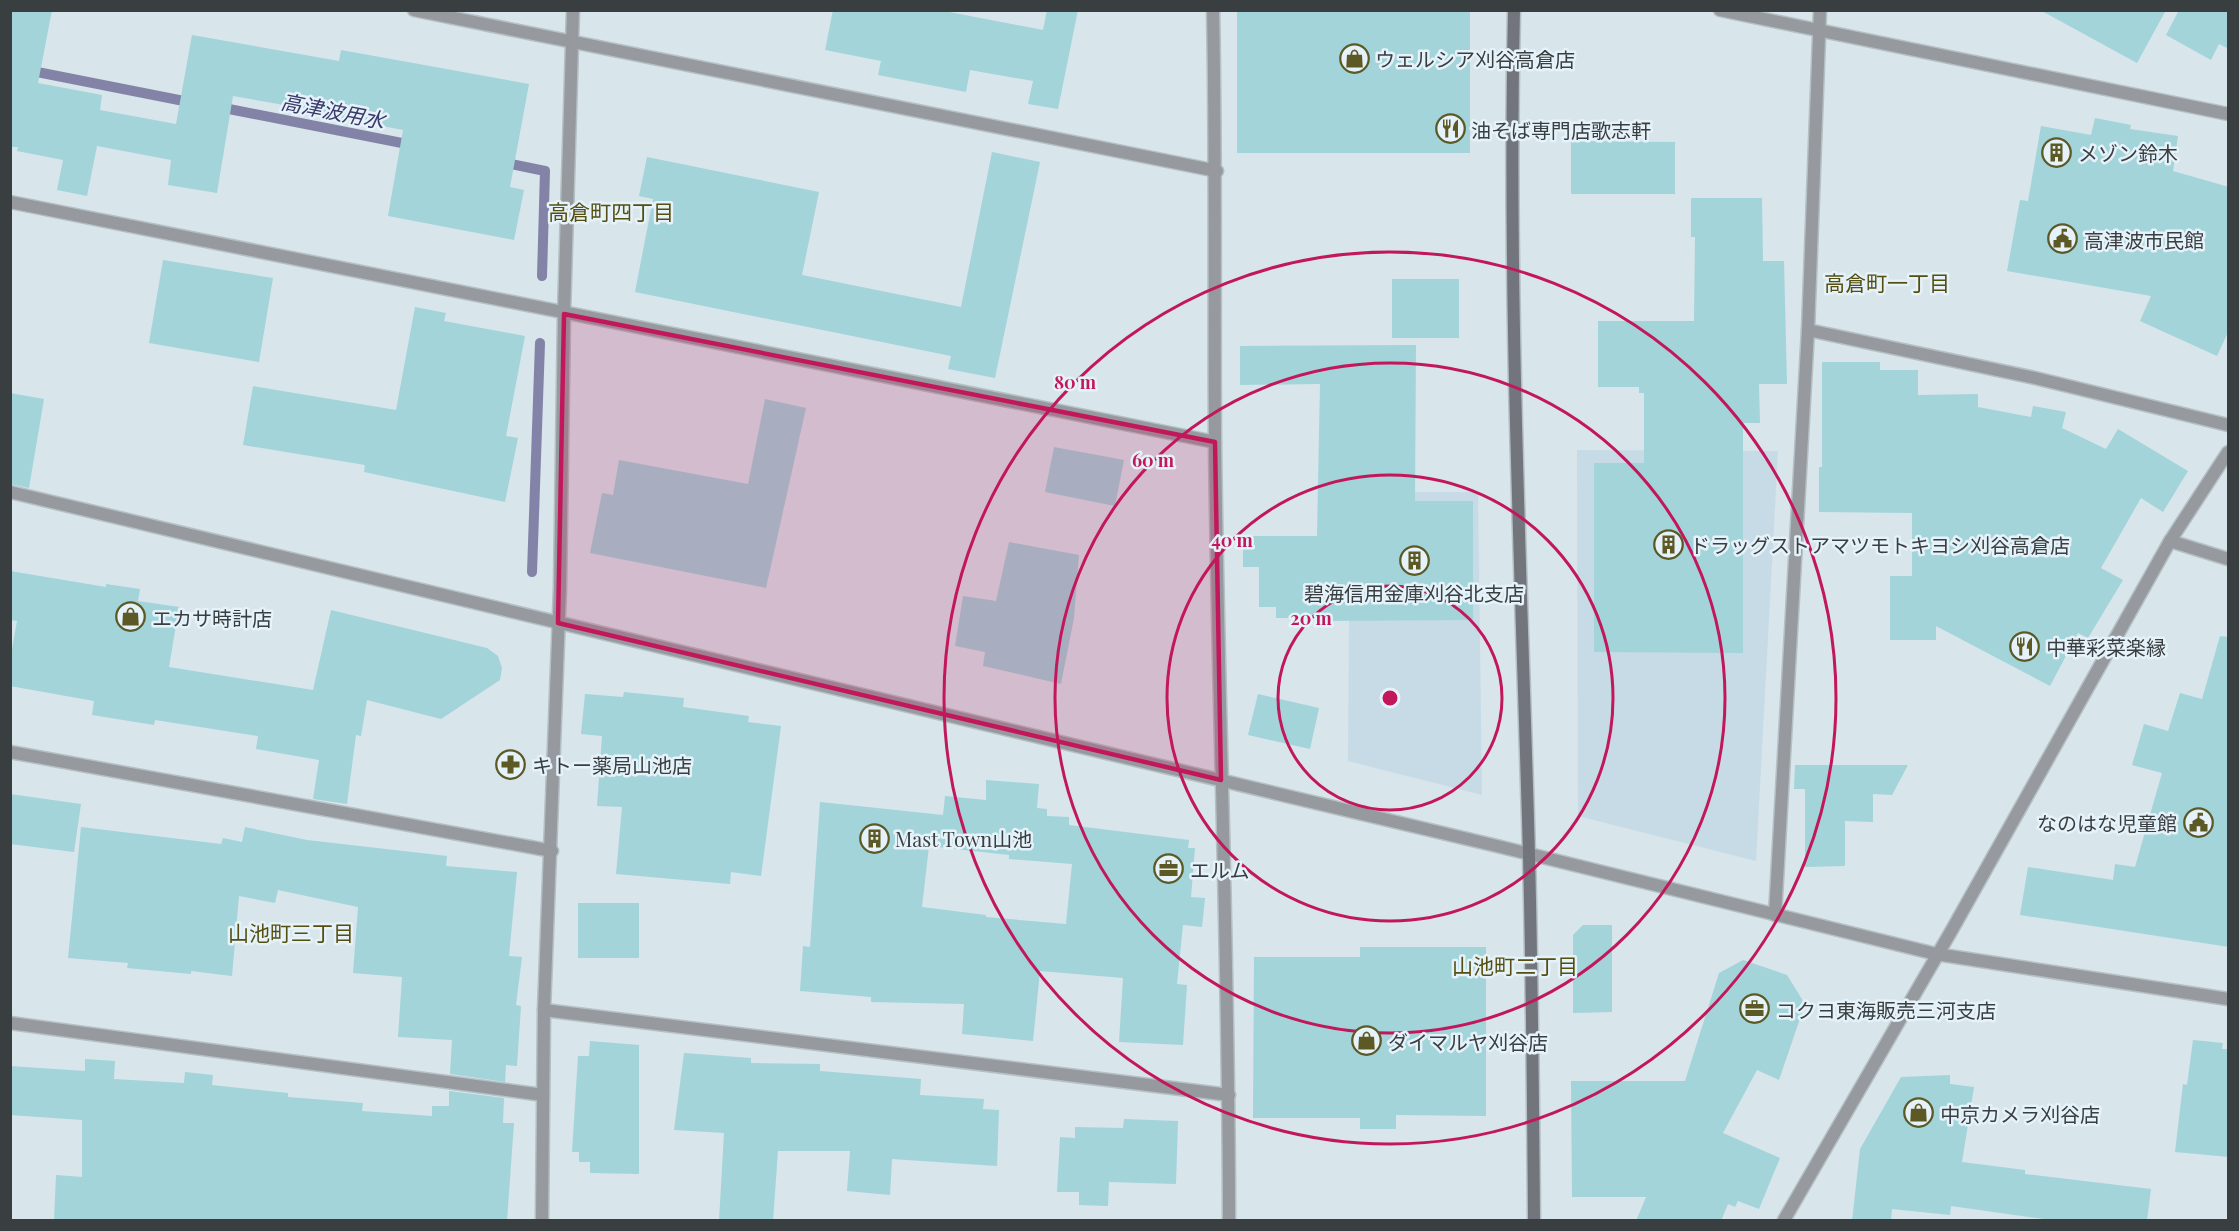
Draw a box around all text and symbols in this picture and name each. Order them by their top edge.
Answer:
shop icon: ウェルシア刈谷高倉店 [1338,42,1370,74]
place label: ウェルシア刈谷高倉店 [1375,45,1575,72]
water label: 高津波用水 [279,86,389,134]
restaurant icon: 油そば専門店歌志軒 [1434,113,1466,145]
place label: 油そば専門店歌志軒 [1471,116,1651,143]
building icon: メゾン鈴木 [2041,136,2073,168]
place label: メゾン鈴木 [2078,139,2178,166]
district label: 高倉町四丁目 [548,197,674,225]
public building icon: 高津波市民館 [2047,223,2079,255]
place label: 高津波市民館 [2084,226,2204,253]
district label: 高倉町一丁目 [1824,268,1950,296]
text: 80 m [1054,370,1097,394]
text: 60 m [1132,448,1175,472]
text: 40 m [1211,528,1254,552]
building icon: ドラッグストアマツモトキヨシ刈谷高倉店 [1653,528,1685,560]
place label: ドラッグストアマツモトキヨシ刈谷高倉店 [1690,531,2070,558]
building icon: 碧海信用金庫刈谷北支店 [1398,545,1430,577]
place label: 碧海信用金庫刈谷北支店 [1304,579,1524,606]
shop icon: エカサ時計店 [115,601,147,633]
place label: エカサ時計店 [152,604,272,631]
text: 20 m [1290,606,1332,630]
restaurant icon: 中華彩菜楽縁 [2009,630,2041,662]
place label: 中華彩菜楽縁 [2046,633,2166,660]
centre of rings [1380,688,1400,708]
pharmacy icon: キトー薬局山池店 [495,748,527,780]
place label: キトー薬局山池店 [532,751,692,778]
public building icon: なのはな児童館 [2182,806,2214,838]
place label: なのはな児童館 [2037,809,2177,836]
building icon: Mast Town山池 [858,822,890,854]
place label: Mast Town山池 [895,825,1032,852]
office icon: エルム [1153,853,1185,885]
place label: エルム [1190,856,1250,883]
district label: 山池町三丁目 [228,918,354,946]
district label: 山池町二丁目 [1452,951,1578,979]
office icon: コクヨ東海販売三河支店 [1739,993,1771,1025]
place label: コクヨ東海販売三河支店 [1776,996,1996,1023]
shop icon: ダイマルヤ刈谷店 [1351,1025,1383,1057]
place label: ダイマルヤ刈谷店 [1388,1028,1548,1055]
shop icon: 中京カメラ刈谷店 [1903,1097,1935,1129]
place label: 中京カメラ刈谷店 [1940,1100,2100,1127]

